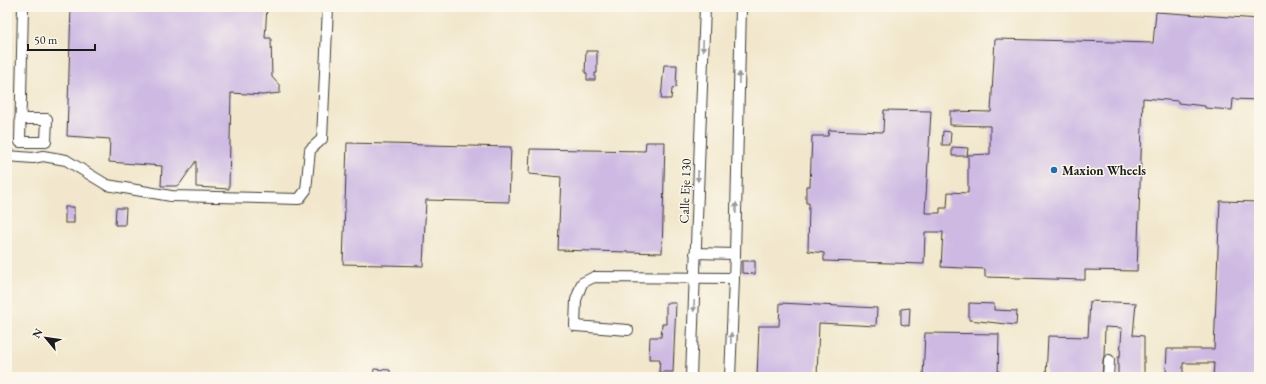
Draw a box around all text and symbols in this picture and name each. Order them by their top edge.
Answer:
scale bar [28,26,95,52]
text: 50 m [34,32,58,48]
one-way arrow [700,40,707,52]
one-way arrow [736,71,742,84]
street label: Calle Eje 130 [675,158,695,224]
place label: Maxion Wheels [1062,162,1146,179]
marker: Maxion Wheels [1049,165,1059,175]
one-way arrow [695,170,701,183]
one-way arrow [733,201,739,214]
one-way arrow [690,300,697,312]
north arrow [26,318,66,358]
text: N [29,326,46,340]
one-way arrow [728,332,735,344]

